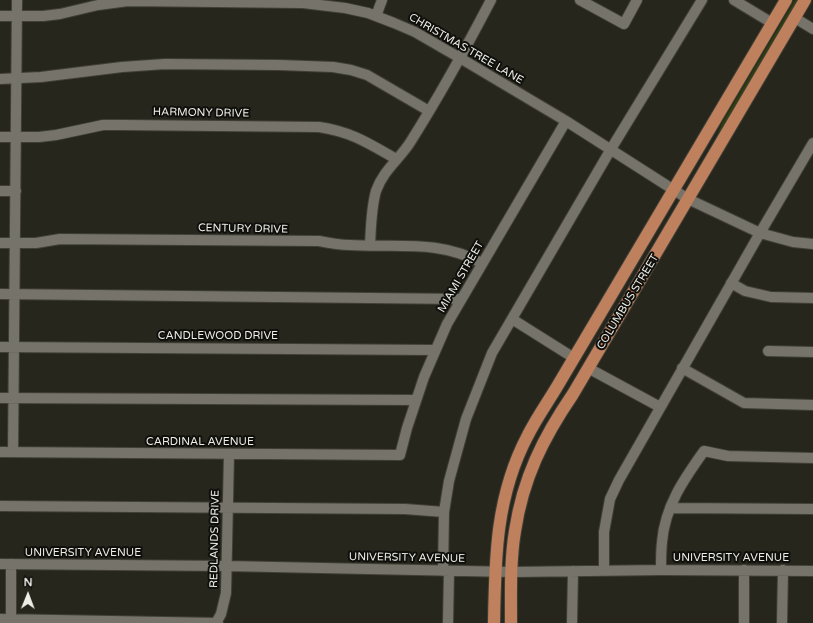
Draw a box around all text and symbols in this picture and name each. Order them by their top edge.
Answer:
street label: CHRISTMAS TREE LANE [406,11,526,87]
street label: HARMONY DRIVE [153,106,249,120]
street label: CENTURY DRIVE [198,222,288,236]
street label: MIAMI STREET [435,239,487,315]
street label: COLUMBUS STREET [594,252,662,352]
street label: CANDLEWOOD DRIVE [158,329,278,343]
street label: CARDINAL AVENUE [146,435,254,449]
street label: REDLANDS DRIVE [208,490,222,588]
street label: UNIVERSITY AVENUE [25,546,141,560]
street label: UNIVERSITY AVENUE [349,550,465,566]
street label: UNIVERSITY AVENUE [673,551,789,565]
north arrow [8,575,48,615]
text: N [24,576,33,589]

